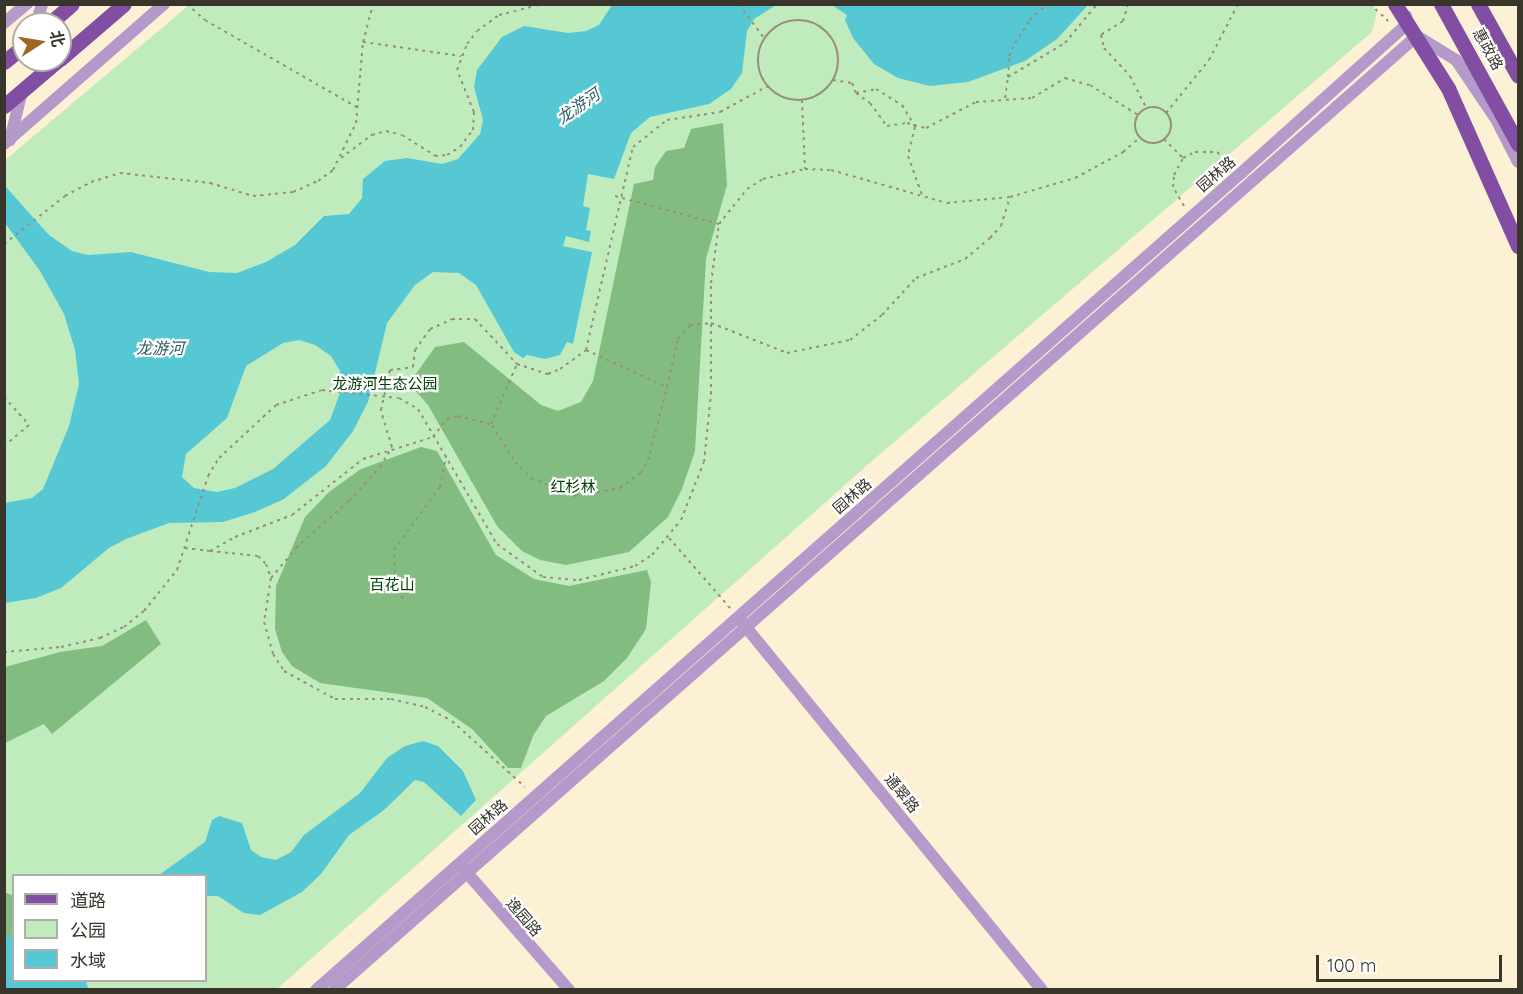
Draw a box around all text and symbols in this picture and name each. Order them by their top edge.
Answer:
north arrow [12,12,72,72]
street label: 惠政路 [1469,25,1507,73]
text: 北 [46,29,69,49]
water label: 龙游河 [553,84,603,128]
street label: 园林路 [1193,152,1239,196]
water label: 龙游河 [136,338,184,358]
park label: 龙游河生态公园 [333,375,437,393]
street label: 园林路 [829,474,875,518]
park label: 红杉林 [551,478,595,496]
park label: 百花山 [370,576,414,594]
street label: 通翠路 [881,770,923,816]
street label: 园林路 [465,795,511,839]
legend [12,874,207,982]
text: 道路 [70,889,106,912]
street label: 逸园路 [502,894,546,940]
text: 公园 [70,919,106,942]
scale bar [1319,943,1505,981]
text: 水域 [70,949,106,972]
text: 100 m [1327,954,1376,977]

